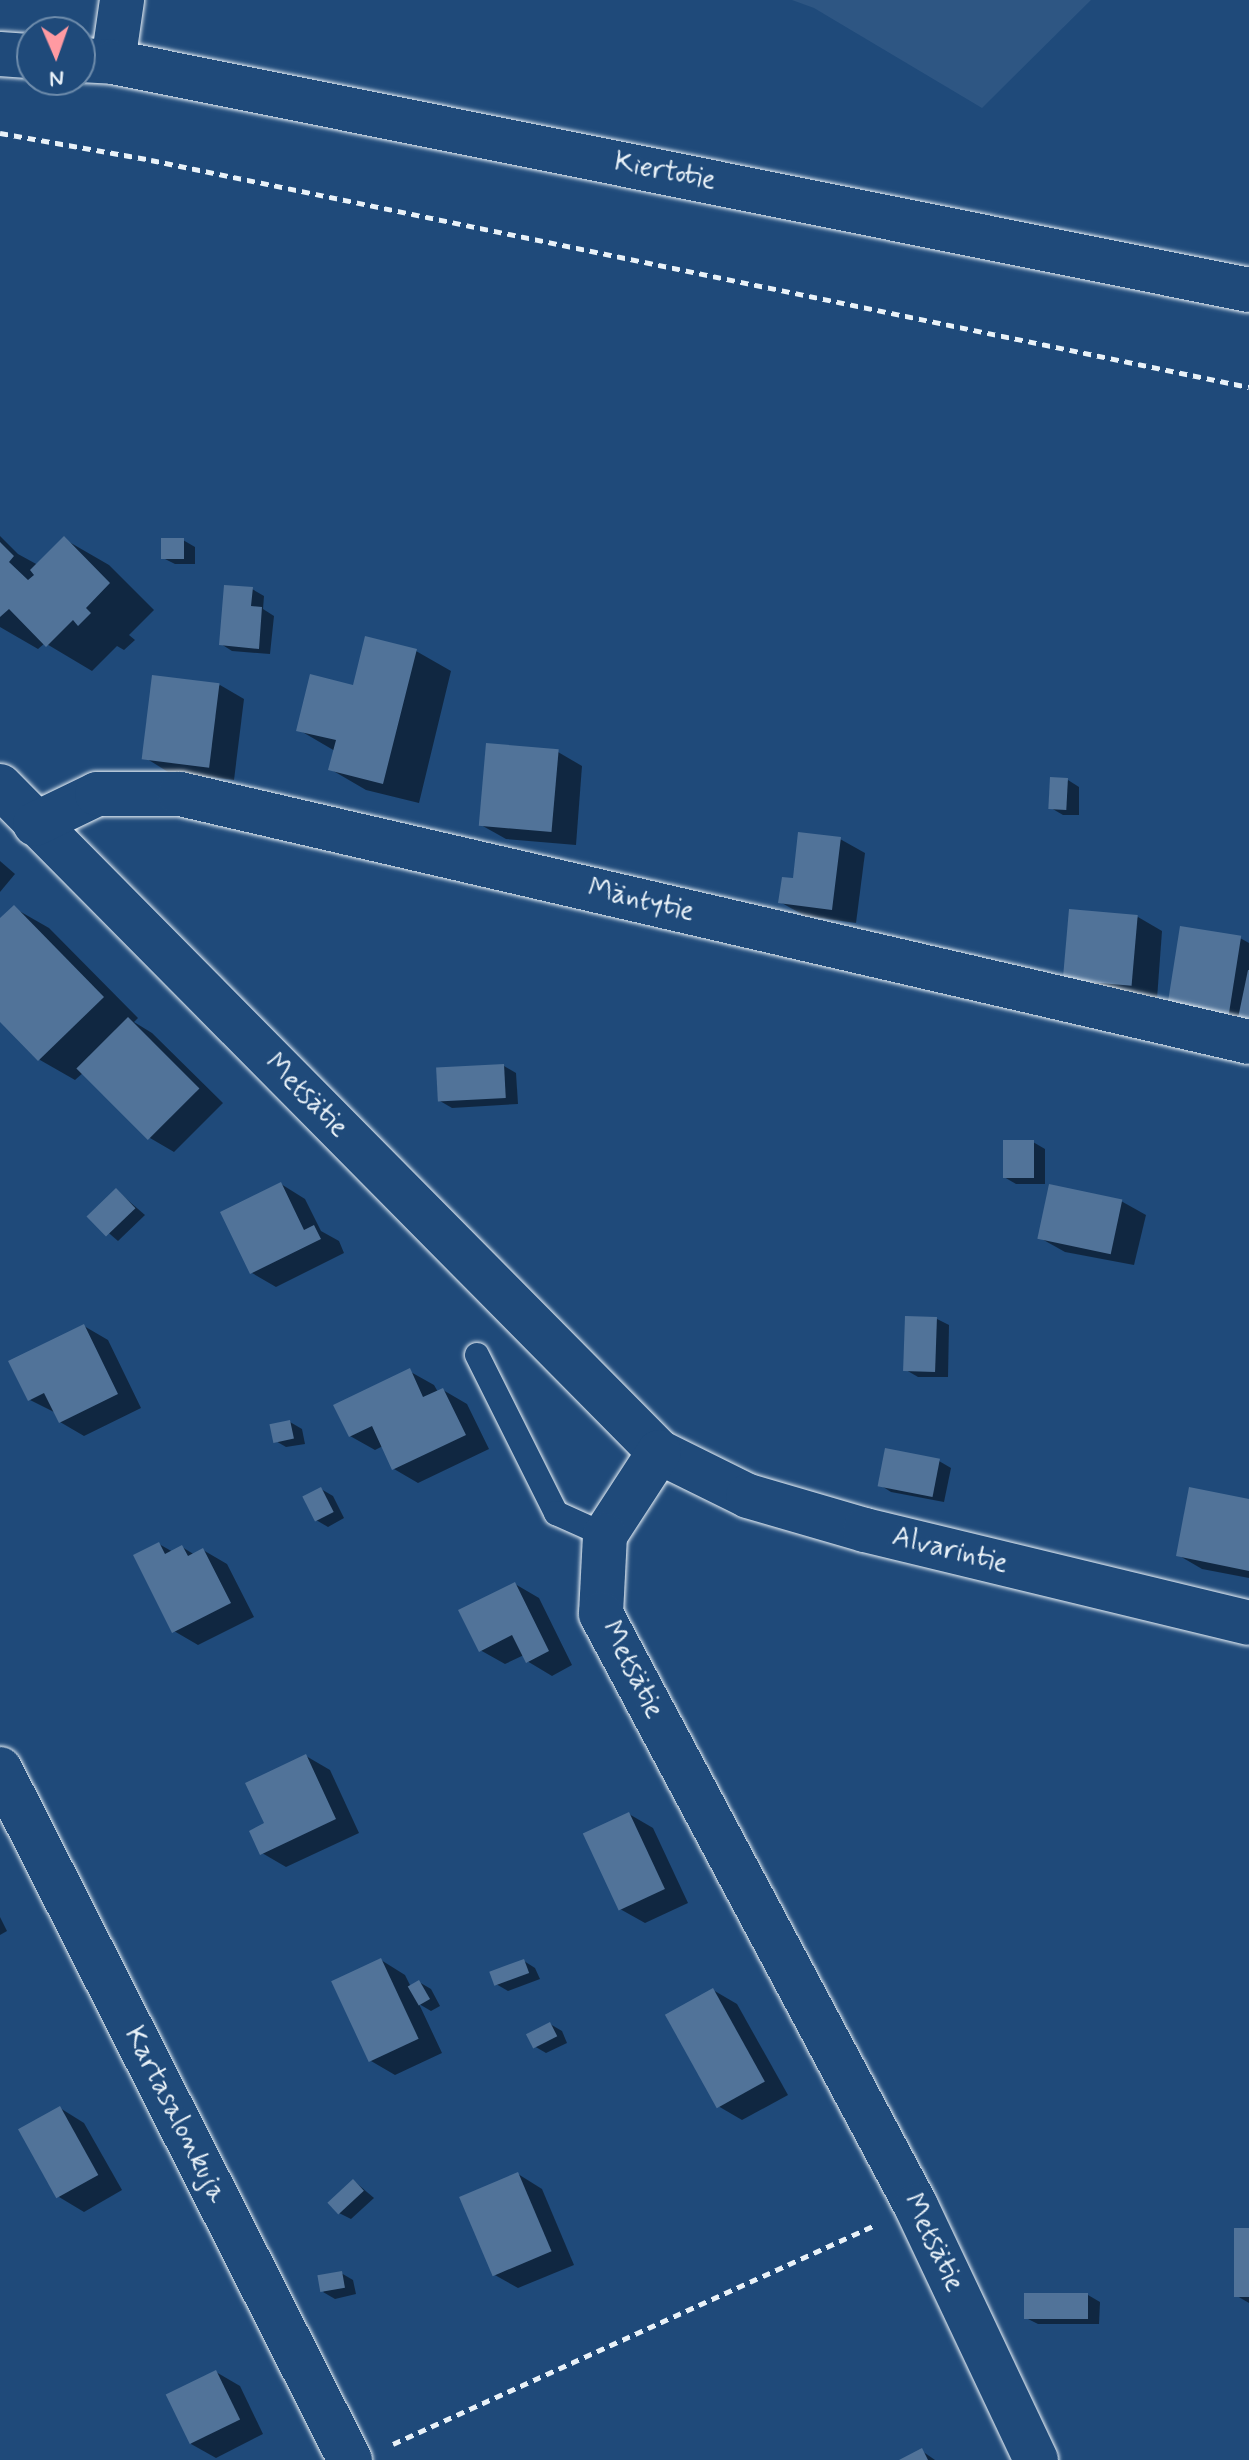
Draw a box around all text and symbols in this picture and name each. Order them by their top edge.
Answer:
north arrow [16,16,96,96]
text: N [49,64,65,92]
street label: Kiertotie [611,146,719,198]
street label: Mäntytie [584,872,698,930]
street label: Metsätie [257,1047,355,1145]
street label: Alvarintie [889,1520,1011,1582]
street label: Metsätie [593,1616,671,1724]
street label: Kartasalonkuja [116,2021,234,2209]
street label: Metsätie [895,2188,971,2298]

